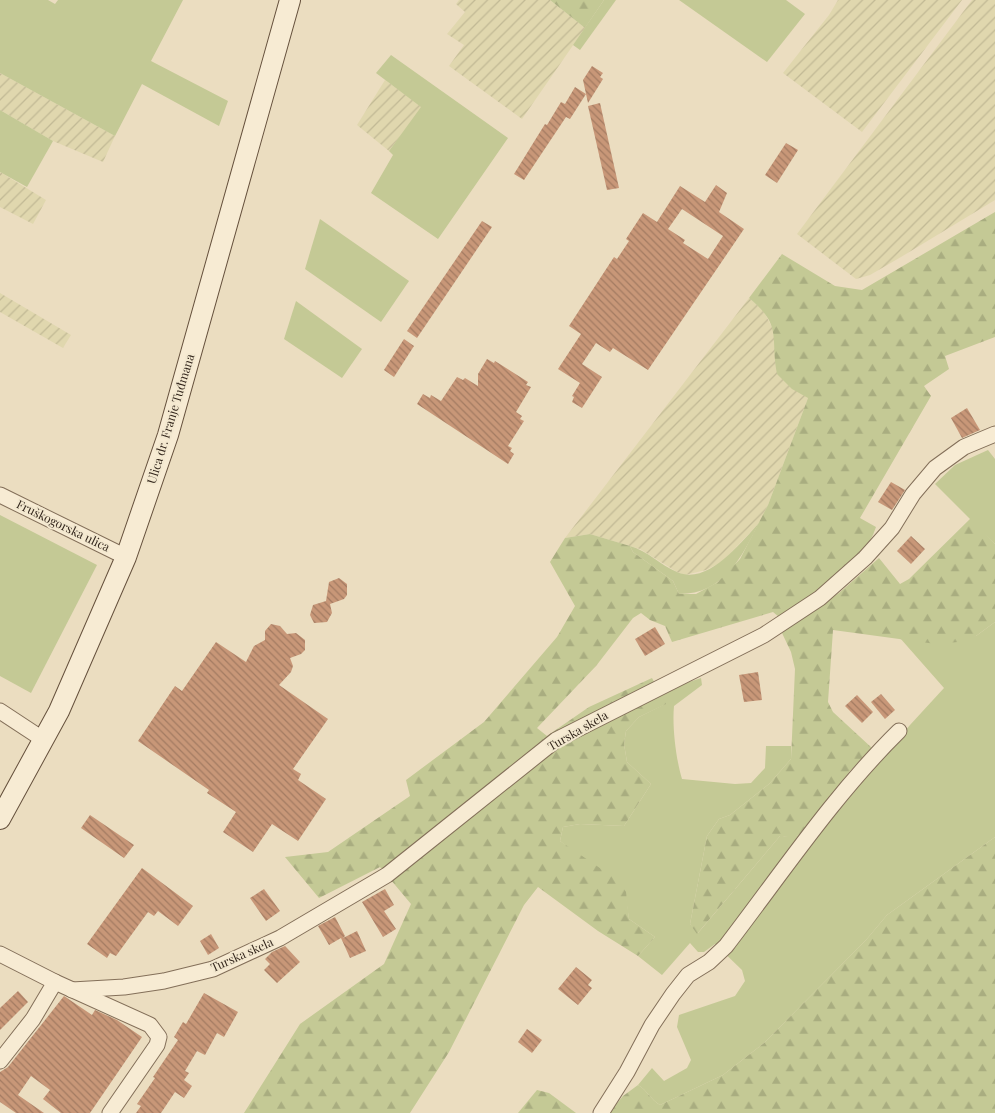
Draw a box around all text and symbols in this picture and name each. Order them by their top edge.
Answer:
street label: Ulica dr. Franje Tuđmana [143,352,197,486]
street label: Fruškogorska ulica [14,496,113,555]
street label: Turska skela [545,707,610,754]
street label: Turska skela [208,933,275,975]

